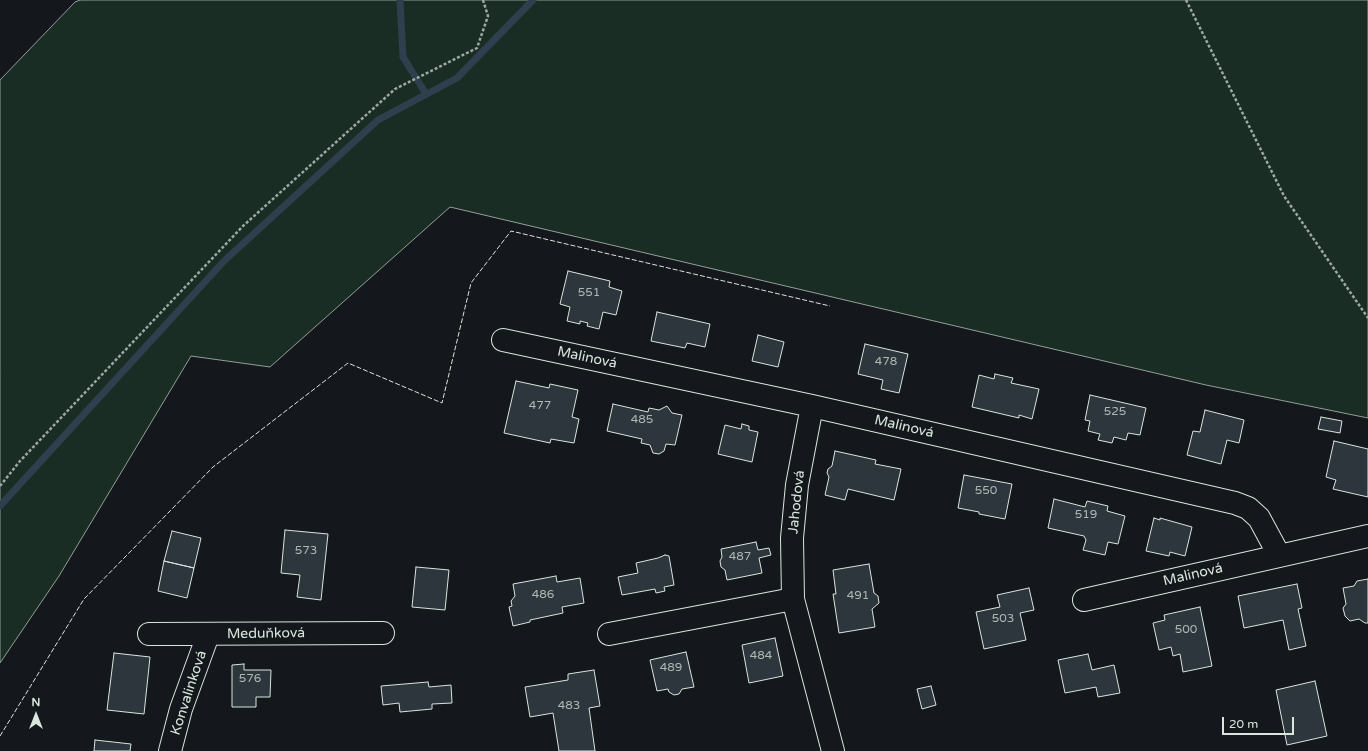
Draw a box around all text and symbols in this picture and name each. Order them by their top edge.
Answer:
house number: 551 [578,286,600,300]
street label: Malinová [556,343,618,373]
house number: 478 [875,355,897,369]
house number: 477 [529,399,551,413]
house number: 525 [1104,405,1126,419]
street label: Malinová [873,412,935,442]
house number: 485 [631,413,653,427]
street label: Jahodová [785,469,809,535]
house number: 550 [975,484,997,498]
house number: 519 [1075,508,1097,522]
house number: 573 [295,544,317,558]
house number: 487 [729,550,751,564]
street label: Malinová [1162,560,1224,590]
house number: 486 [532,588,554,602]
house number: 491 [847,589,869,603]
house number: 503 [992,612,1014,626]
house number: 500 [1175,623,1197,637]
street label: Meduňková [227,625,305,643]
street label: Konvalinková [167,649,211,737]
house number: 484 [750,649,772,663]
house number: 489 [660,661,682,675]
house number: 576 [239,672,261,686]
north arrow [16,695,56,735]
text: N [32,696,40,709]
house number: 483 [558,699,580,713]
scale bar [1224,709,1296,735]
text: 20 m [1229,717,1258,731]

